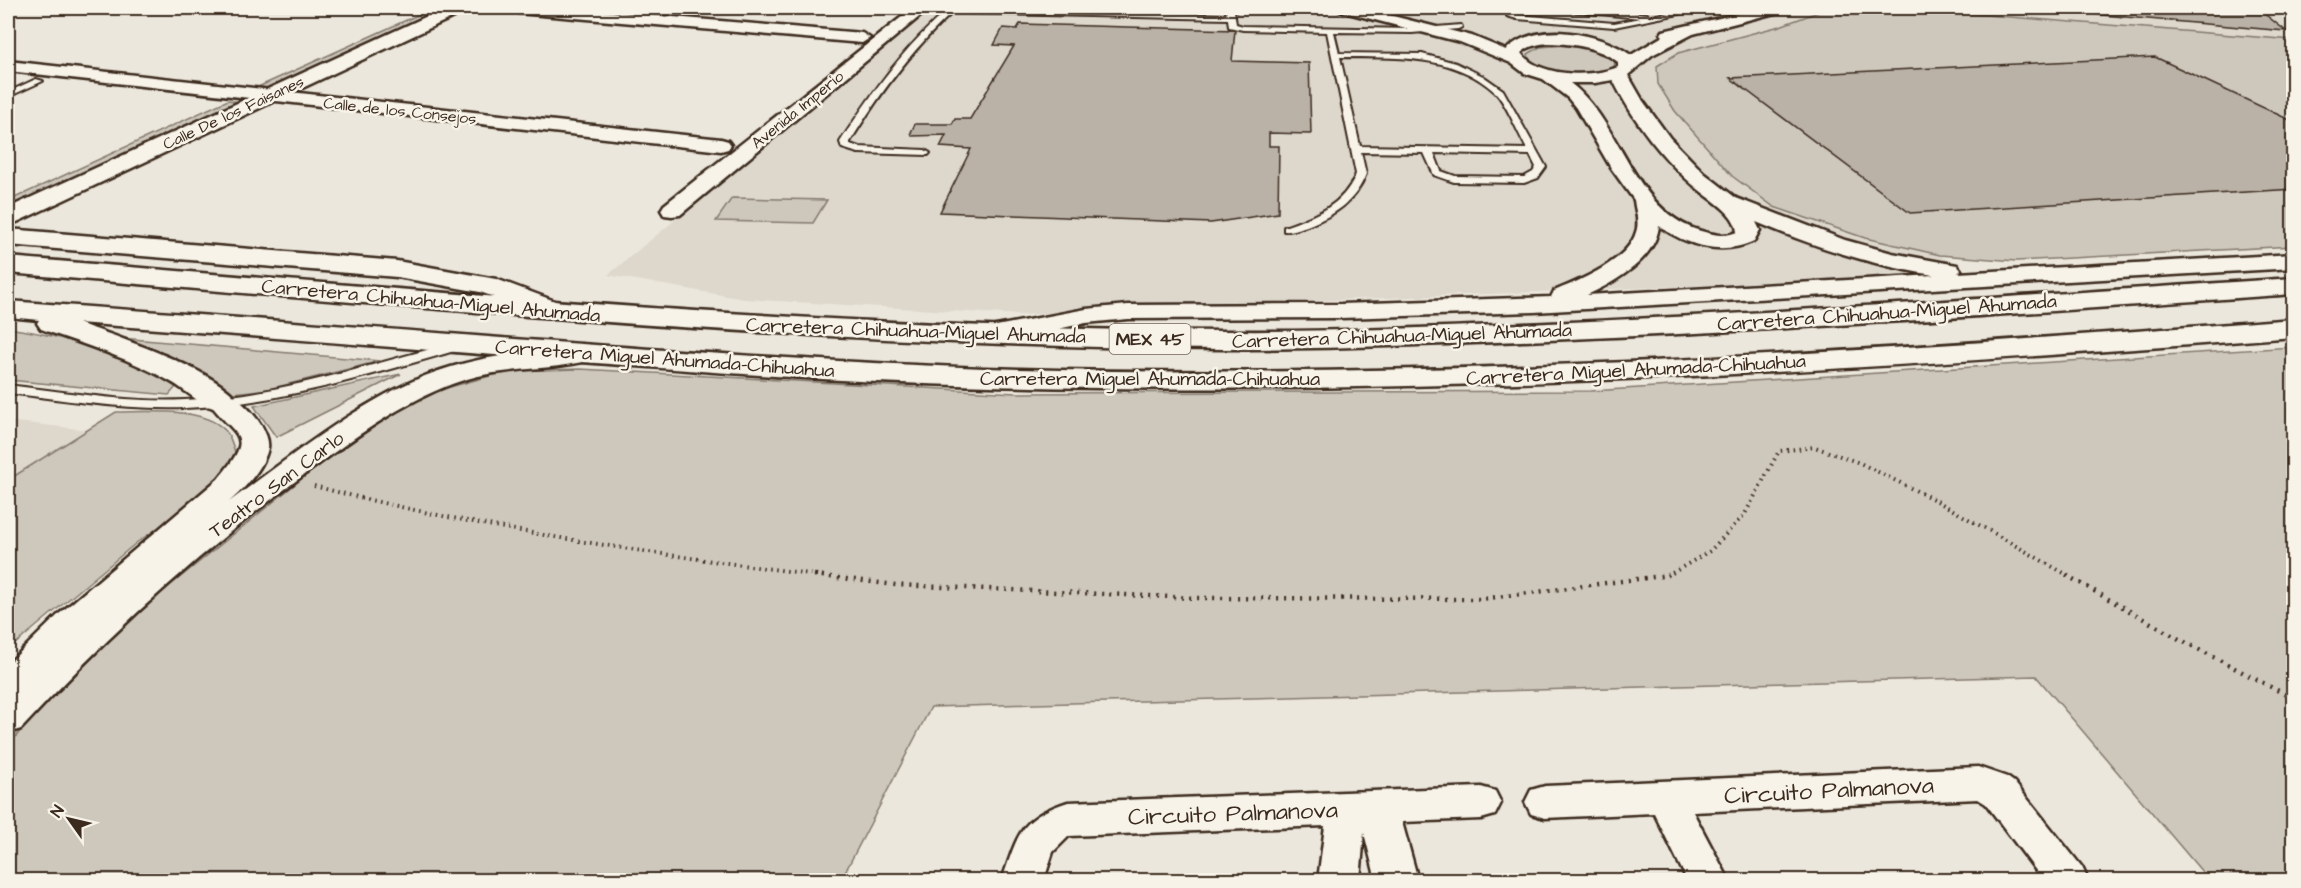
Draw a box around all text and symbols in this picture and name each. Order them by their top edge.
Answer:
street label: Avenida Imperio [747,66,848,154]
street label: Calle De los Faisanes [159,71,308,155]
street label: Calle de los Consejos [322,92,477,130]
street label: Carretera Chihuahua-Miguel Ahumada [260,272,602,331]
street label: Carretera Chihuahua-Miguel Ahumada [1716,287,2058,340]
street label: Carretera Chihuahua-Miguel Ahumada [745,311,1086,352]
street label: Carretera Chihuahua-Miguel Ahumada [1232,316,1573,357]
road number: MEX 45 [1110,324,1190,354]
street label: Carretera Miguel Ahumada-Chihuahua [494,333,836,386]
street label: Carretera Miguel Ahumada-Chihuahua [1465,347,1807,394]
street label: Carretera Miguel Ahumada-Chihuahua [980,365,1320,394]
street label: Teatro San Carlo [203,425,350,545]
street label: Circuito Palmanova [1723,769,1935,813]
north arrow [39,789,99,849]
street label: Circuito Palmanova [1127,793,1339,835]
text: N [45,801,69,821]

